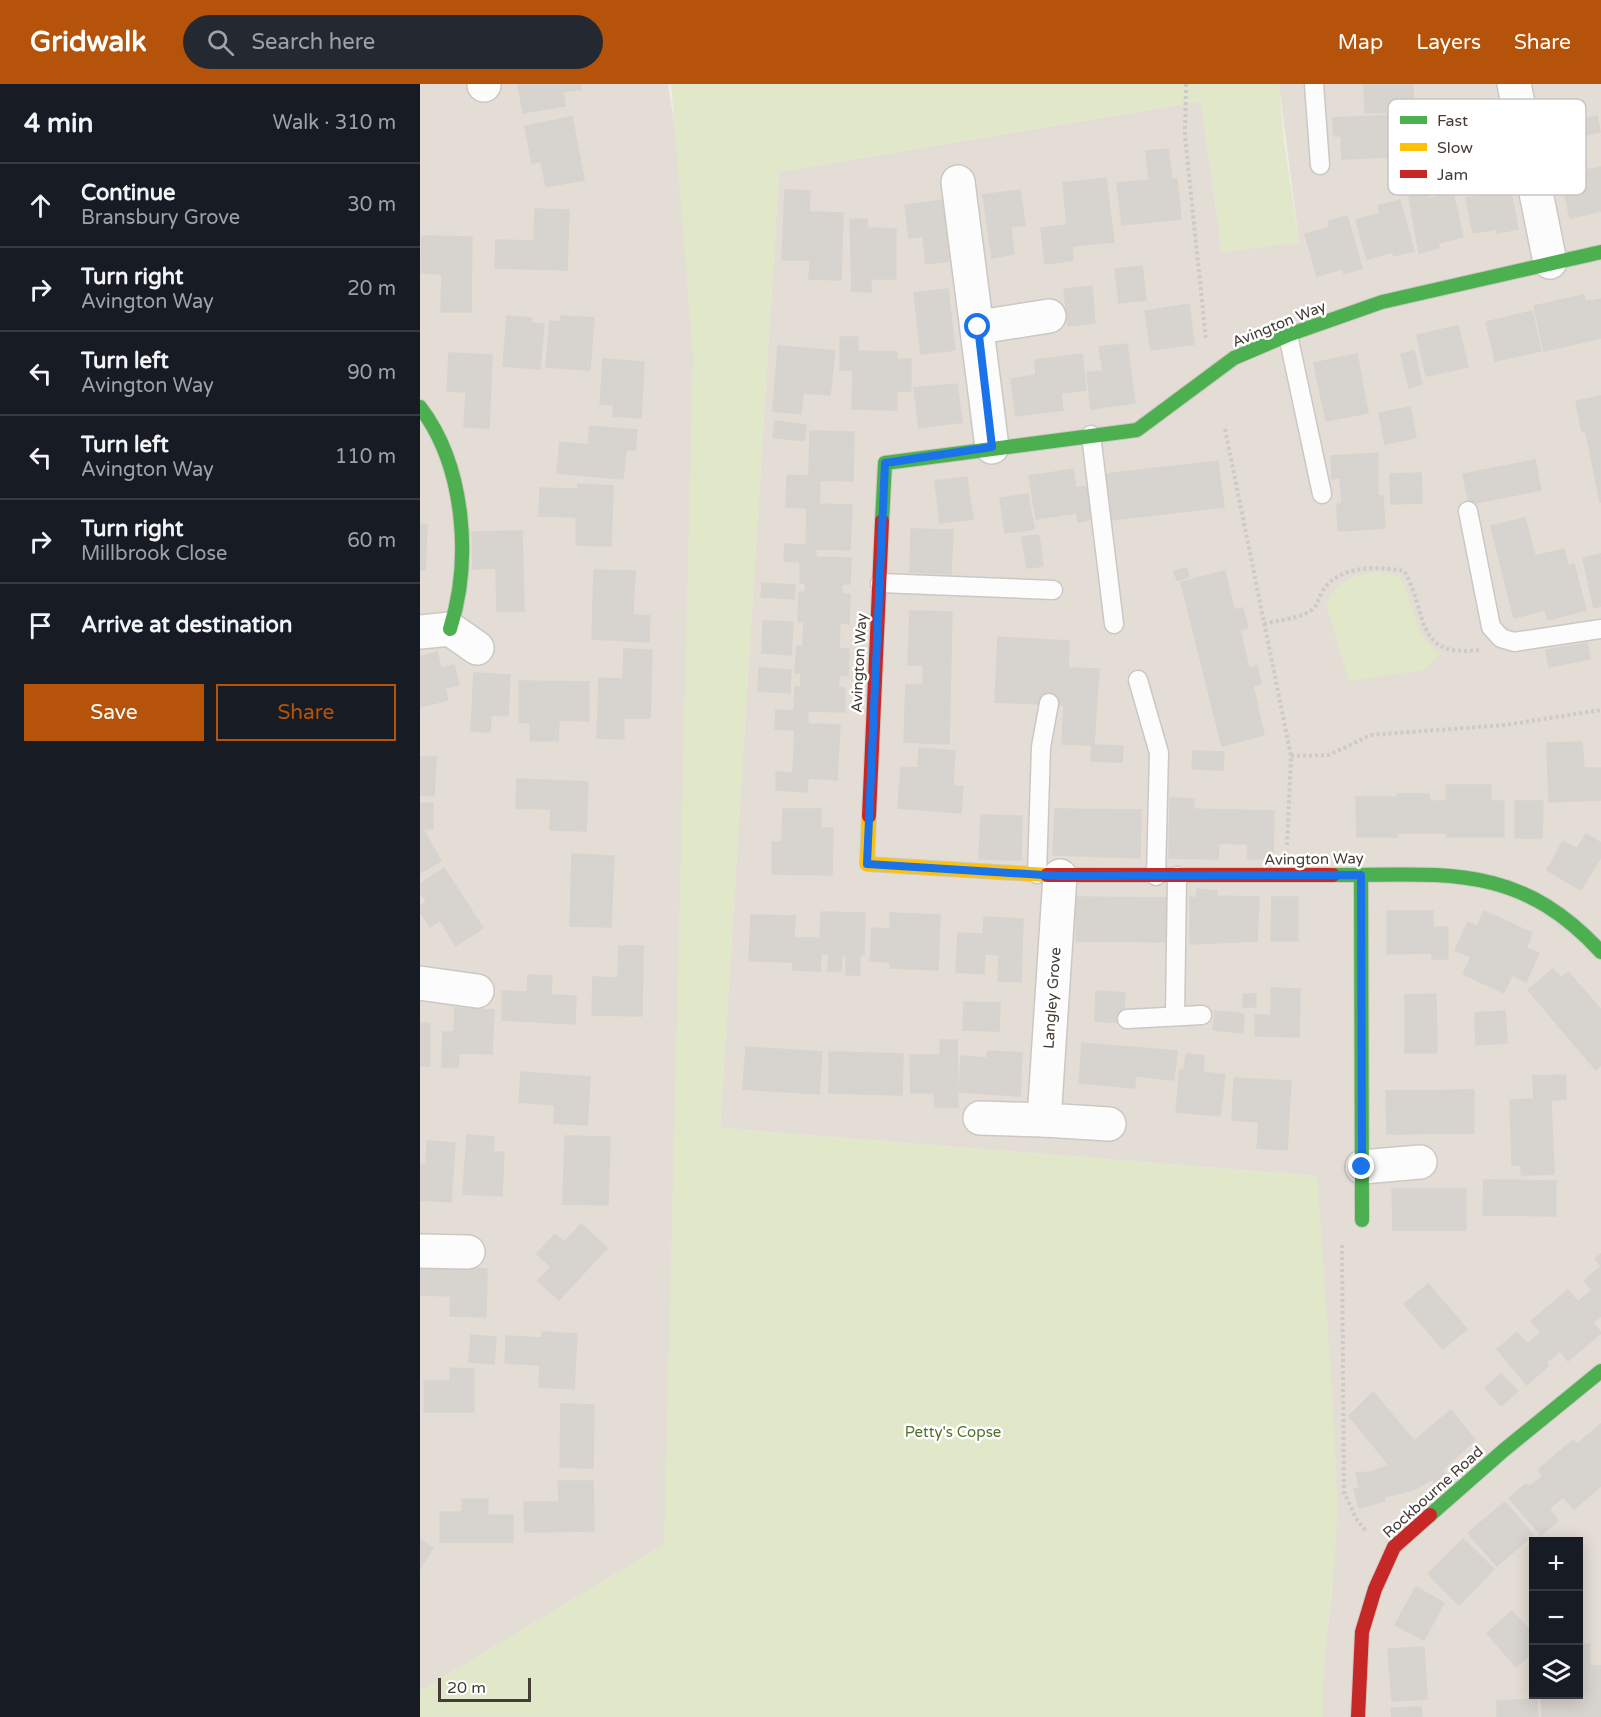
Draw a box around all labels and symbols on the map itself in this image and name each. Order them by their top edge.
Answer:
legend [1388,99,1586,195]
text: Fast [1437,111,1468,131]
text: Slow [1437,138,1473,158]
text: Jam [1437,165,1468,185]
street label: Avington Way [1229,297,1329,351]
route start [964,313,990,339]
street label: Avington Way [847,613,871,713]
street label: Avington Way [1264,849,1364,869]
street label: Langley Grove [1039,946,1065,1050]
route end [1348,1153,1374,1179]
park label: Petty's Copse [905,1423,1001,1441]
street label: Rockbourne Road [1379,1442,1487,1542]
scale bar [438,1675,531,1702]

